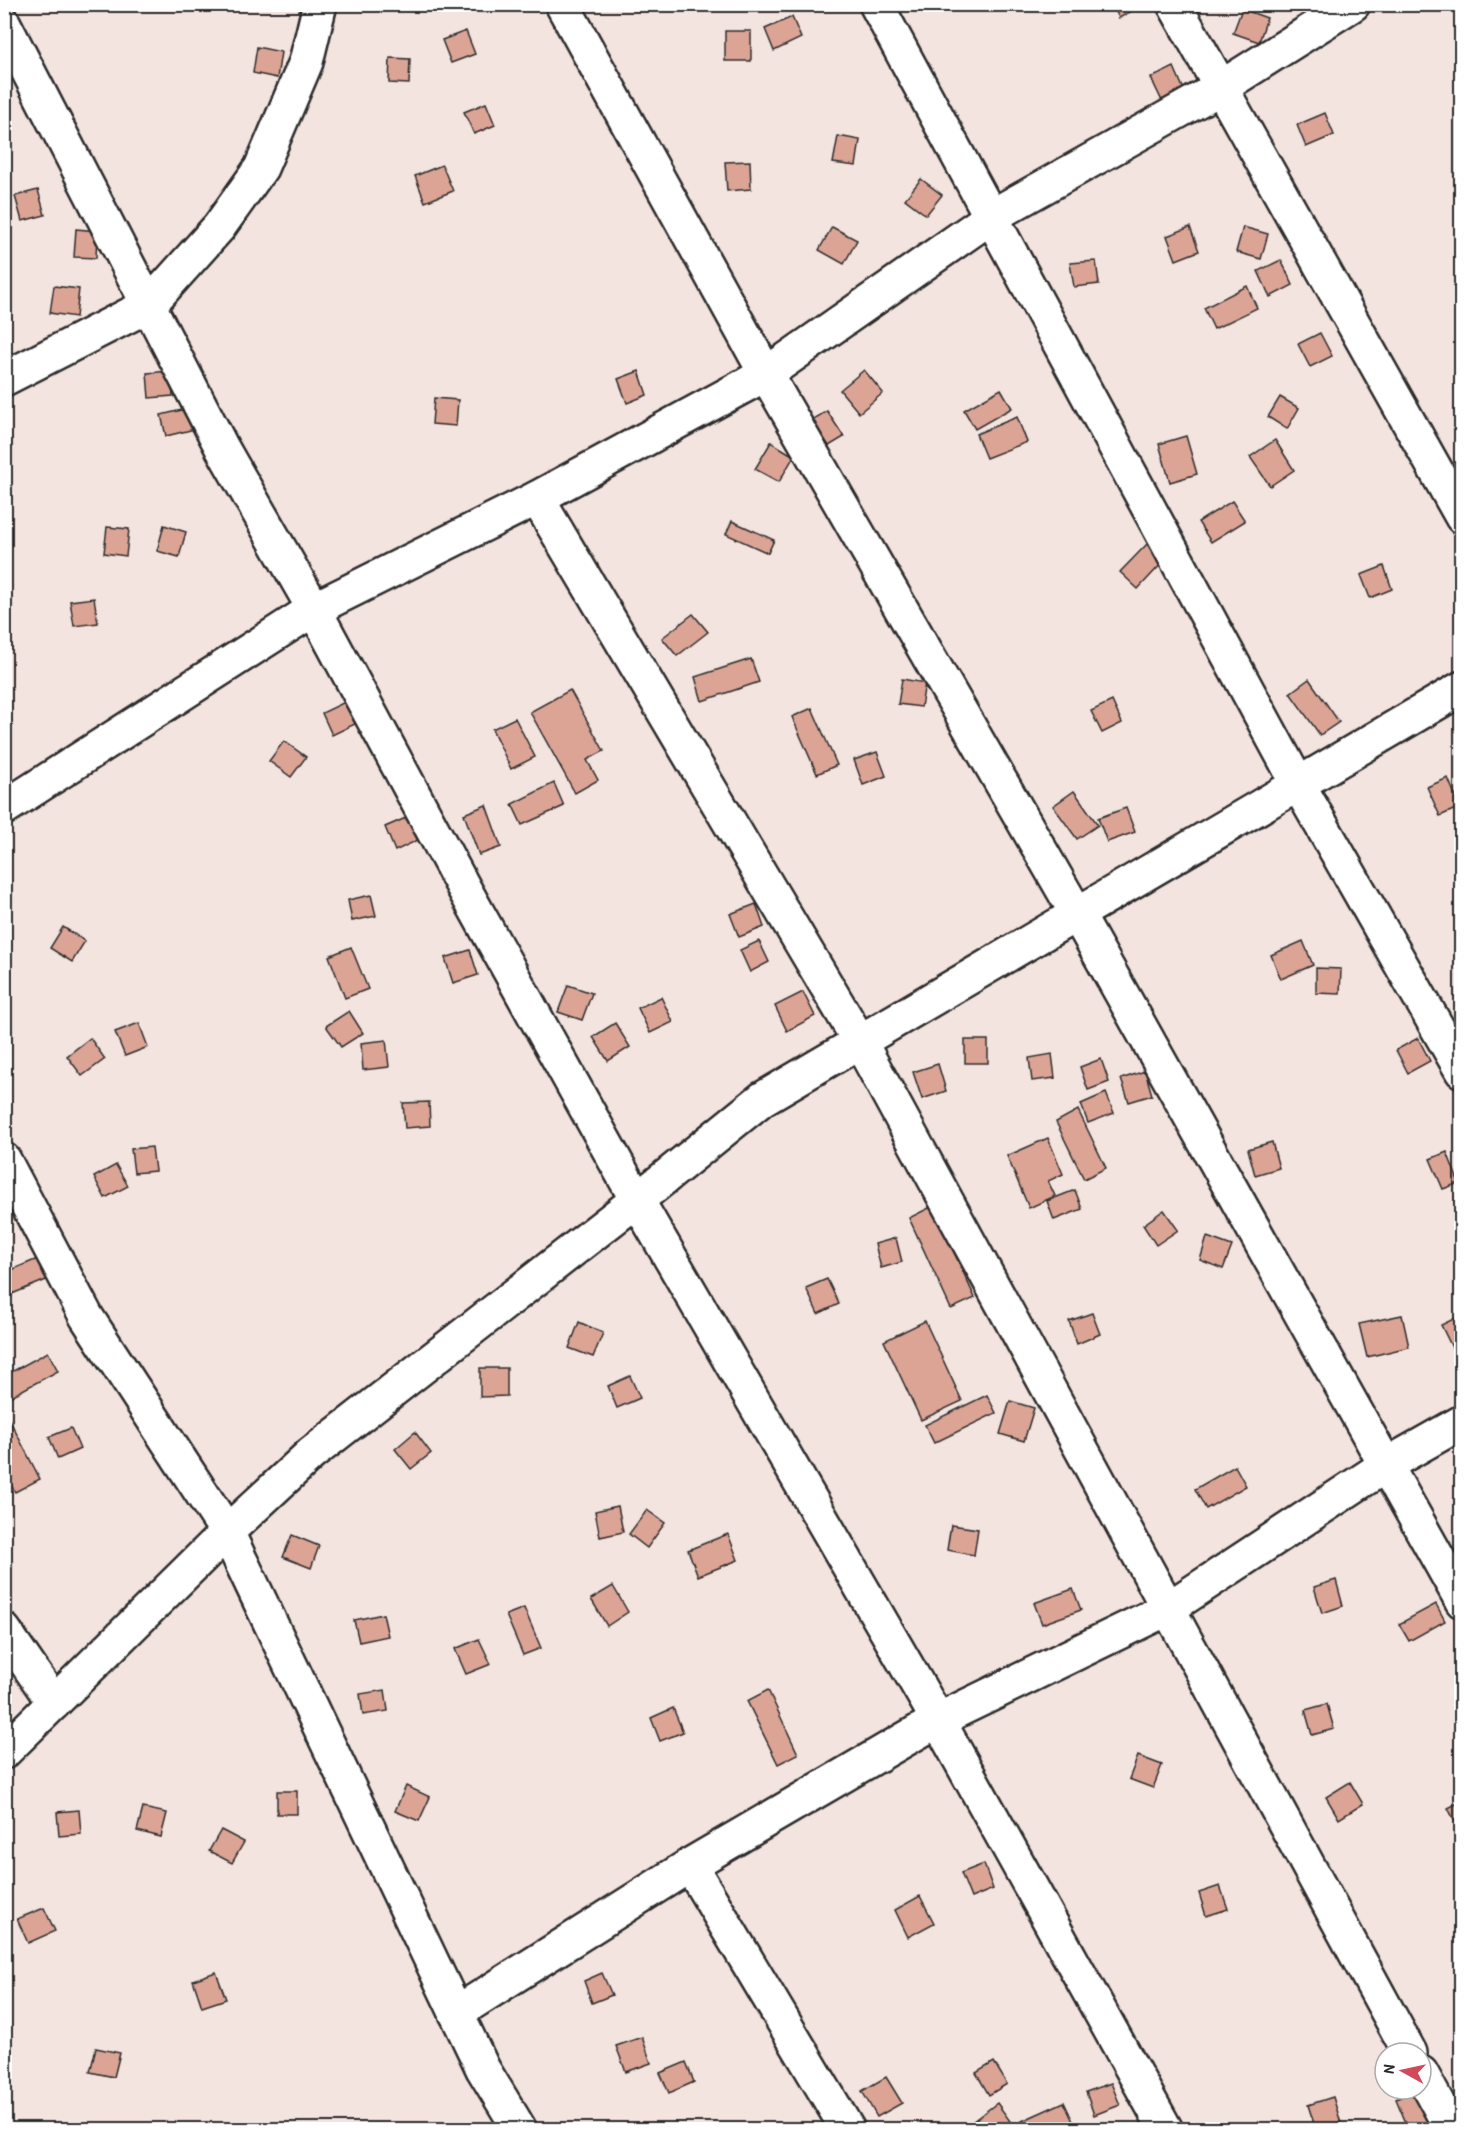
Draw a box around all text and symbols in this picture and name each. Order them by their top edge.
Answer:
north arrow [1373,2041,1433,2101]
text: N [1377,2063,1400,2075]

